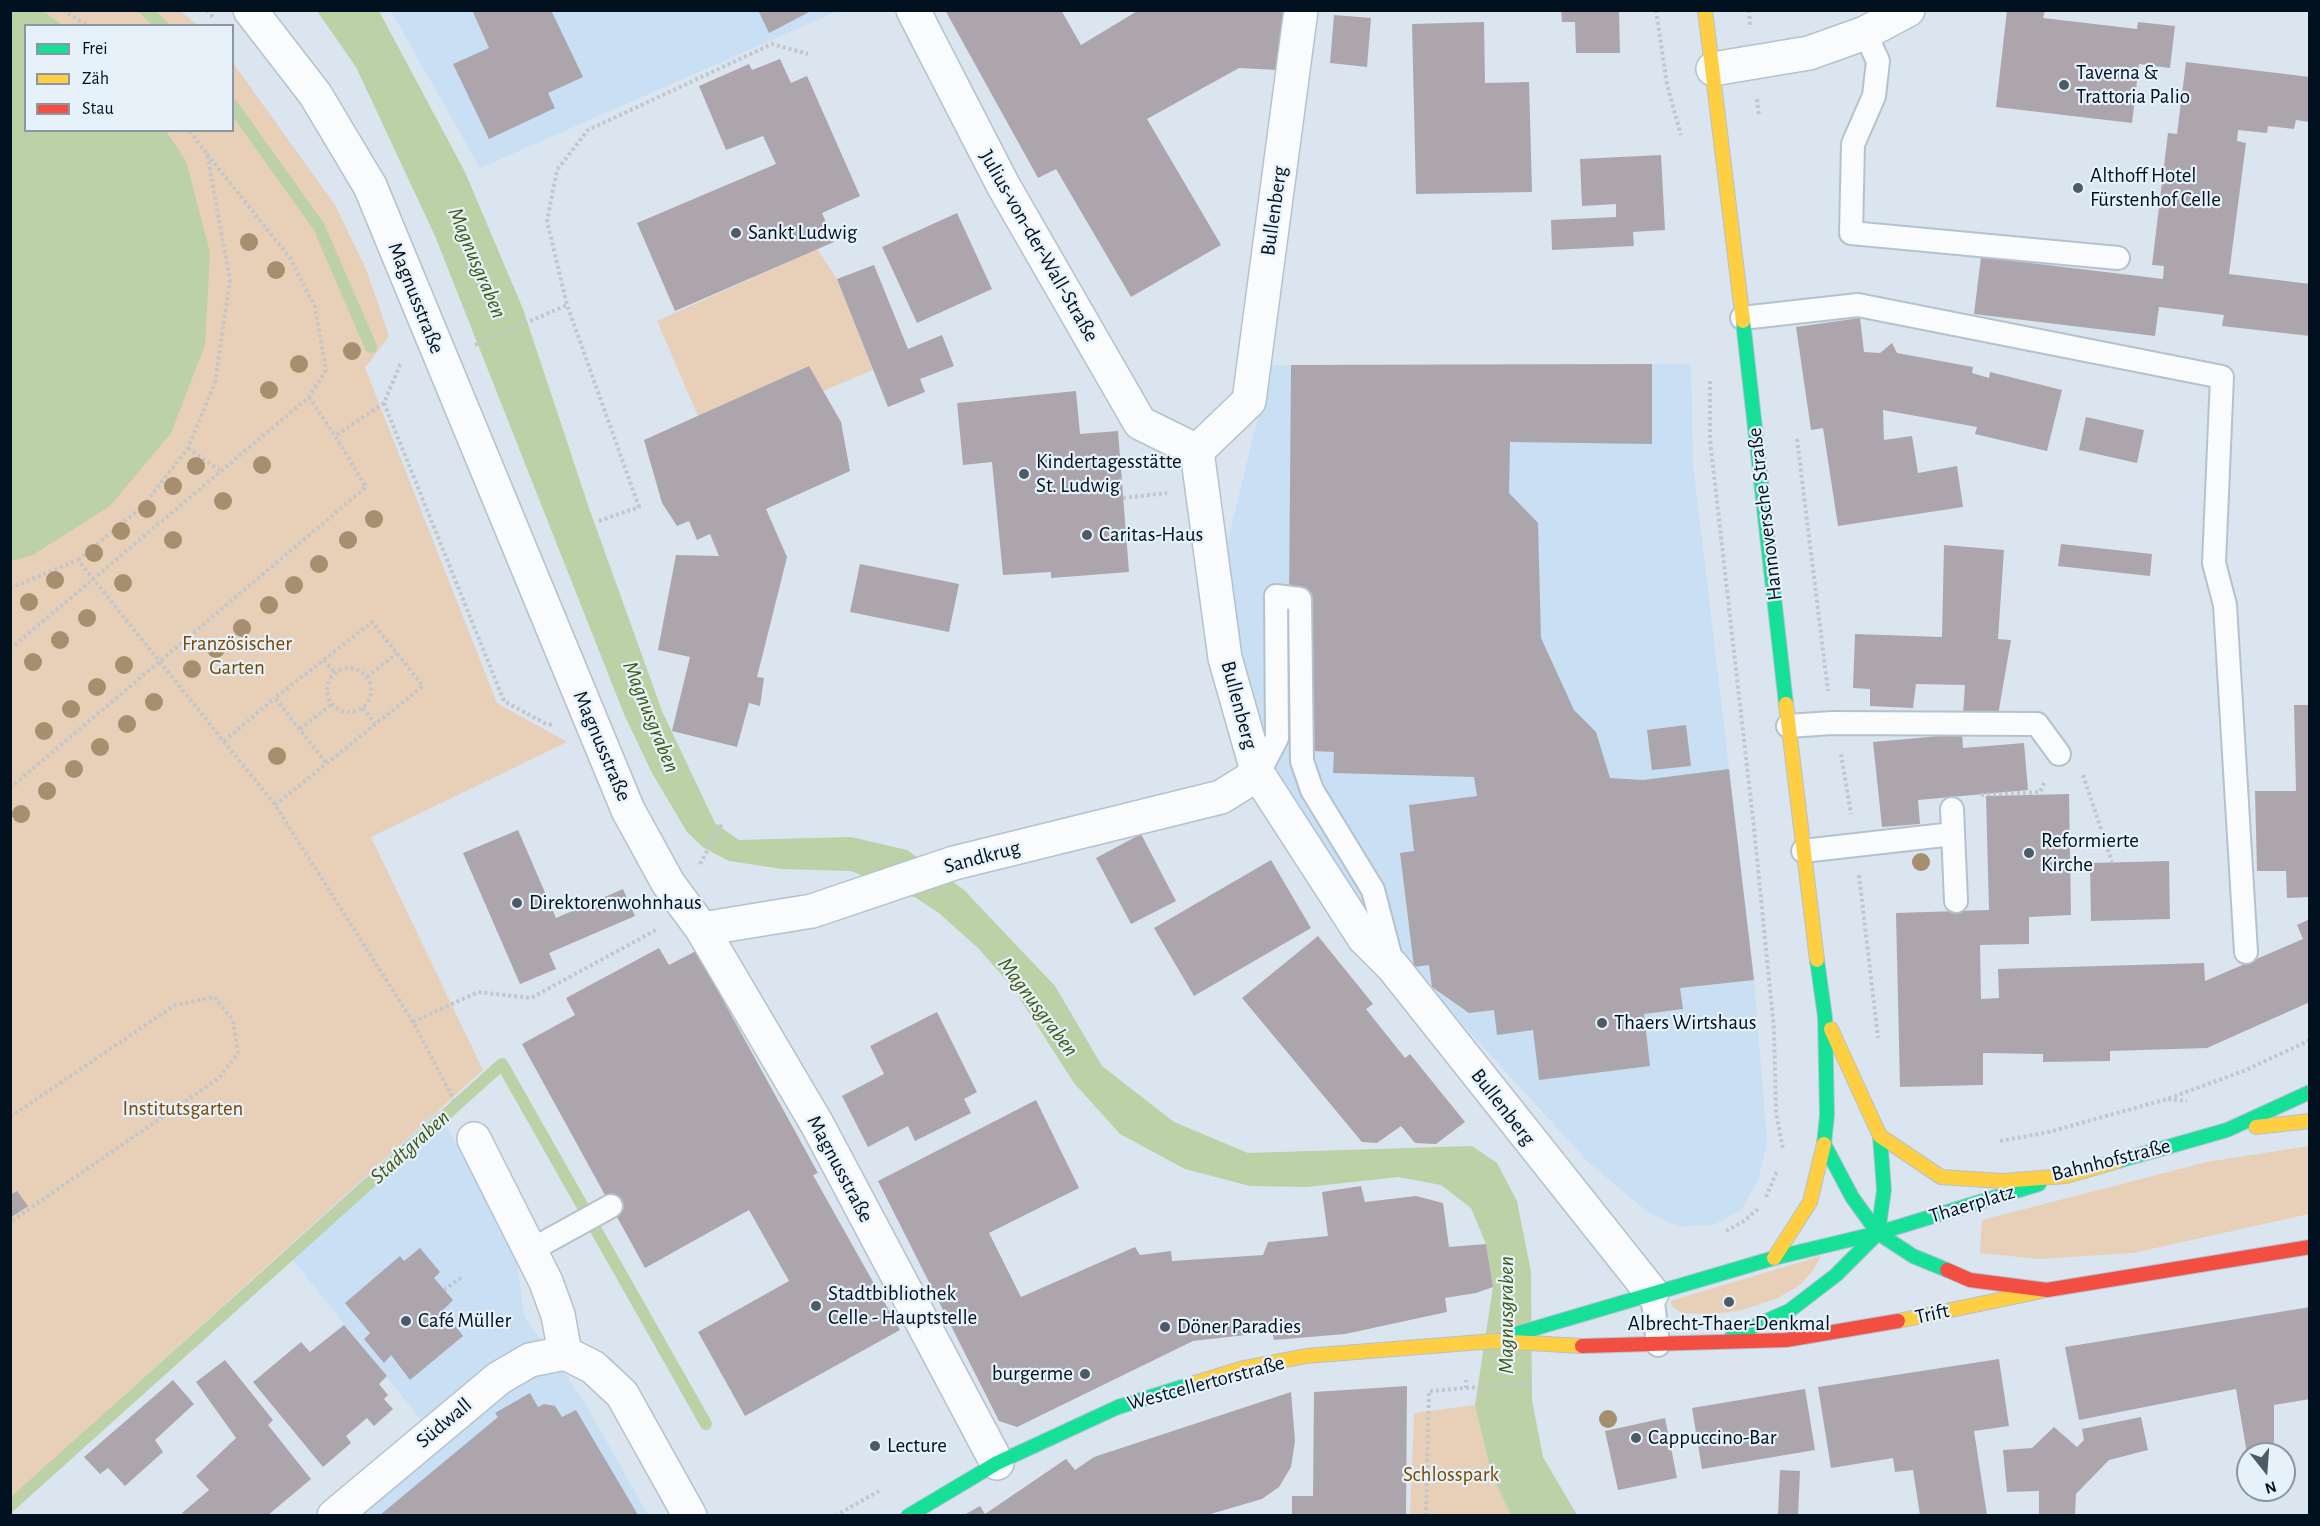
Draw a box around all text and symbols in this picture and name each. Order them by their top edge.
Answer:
legend [24,24,234,132]
text: Frei [82,40,108,58]
place label: Taverna & Trattoria Palio [2076,60,2190,110]
text: Zäh [82,70,109,88]
marker: Taverna & Trattoria Palio [2057,78,2071,92]
text: Stau [82,100,114,118]
street label: Julius-von-der-Wall-Straße [974,146,1104,346]
place label: Althoff Hotel Fürstenhof Celle [2090,163,2221,213]
street label: Bullenberg [1255,165,1293,257]
marker: Althoff Hotel Fürstenhof Celle [2071,181,2085,195]
water label: Magnusgraben [442,204,512,322]
place label: Sankt Ludwig [748,220,857,246]
marker: Sankt Ludwig [729,226,743,240]
street label: Magnusstraße [382,239,450,357]
street label: Hannoversche Straße [1742,426,1788,602]
place label: Kindertagesstätte St. Ludwig [1036,449,1182,499]
marker: Kindertagesstätte St. Ludwig [1017,467,1031,481]
place label: Caritas-Haus [1099,522,1203,548]
marker: Caritas-Haus [1080,528,1094,542]
park label: Französischer Garten [182,631,292,681]
water label: Magnusgraben [617,657,685,777]
street label: Bullenberg [1215,658,1263,752]
street label: Magnusstraße [567,687,637,805]
place label: Reformierte Kirche [2041,828,2139,878]
street label: Sandkrug [941,835,1023,879]
marker: Reformierte Kirche [2022,846,2036,860]
place label: Direktorenwohnhaus [529,890,702,916]
marker: Direktorenwohnhaus [510,896,524,910]
water label: Magnusgraben [992,952,1084,1062]
place label: Thaers Wirtshaus [1614,1010,1757,1036]
marker: Thaers Wirtshaus [1595,1016,1609,1030]
street label: Bullenberg [1465,1064,1541,1150]
park label: Institutsgarten [123,1096,243,1122]
water label: Stadtgraben [365,1104,455,1190]
street label: Magnusstraße [801,1111,879,1227]
street label: Bahnhofstraße [2049,1133,2173,1187]
street label: Thaerplatz [1926,1179,2018,1229]
water label: Magnusgraben [1493,1256,1519,1374]
place label: Stadtbibliothek Celle - Hauptstelle [828,1281,977,1331]
marker: Albrecht-Thaer-Denkmal [1722,1295,1736,1309]
street label: Trift [1913,1298,1951,1330]
marker: Stadtbibliothek Celle - Hauptstelle [809,1299,823,1313]
place label: Café Müller [418,1308,511,1334]
place label: Albrecht-Thaer-Denkmal [1628,1311,1830,1337]
marker: Café Müller [399,1314,413,1328]
place label: Döner Paradies [1177,1314,1301,1340]
marker: Döner Paradies [1158,1320,1172,1334]
street label: Westcellertorstraße [1125,1350,1287,1416]
place label: burgerme [992,1361,1073,1387]
marker: burgerme [1078,1367,1092,1381]
street label: Südwall [411,1392,477,1454]
place label: Cappuccino-Bar [1648,1425,1776,1451]
marker: Cappuccino-Bar [1629,1431,1643,1445]
place label: Lecture [887,1433,947,1459]
marker: Lecture [868,1439,882,1453]
north arrow [2236,1442,2296,1502]
park label: Schlosspark [1403,1462,1499,1488]
text: N [2263,1478,2278,1497]

